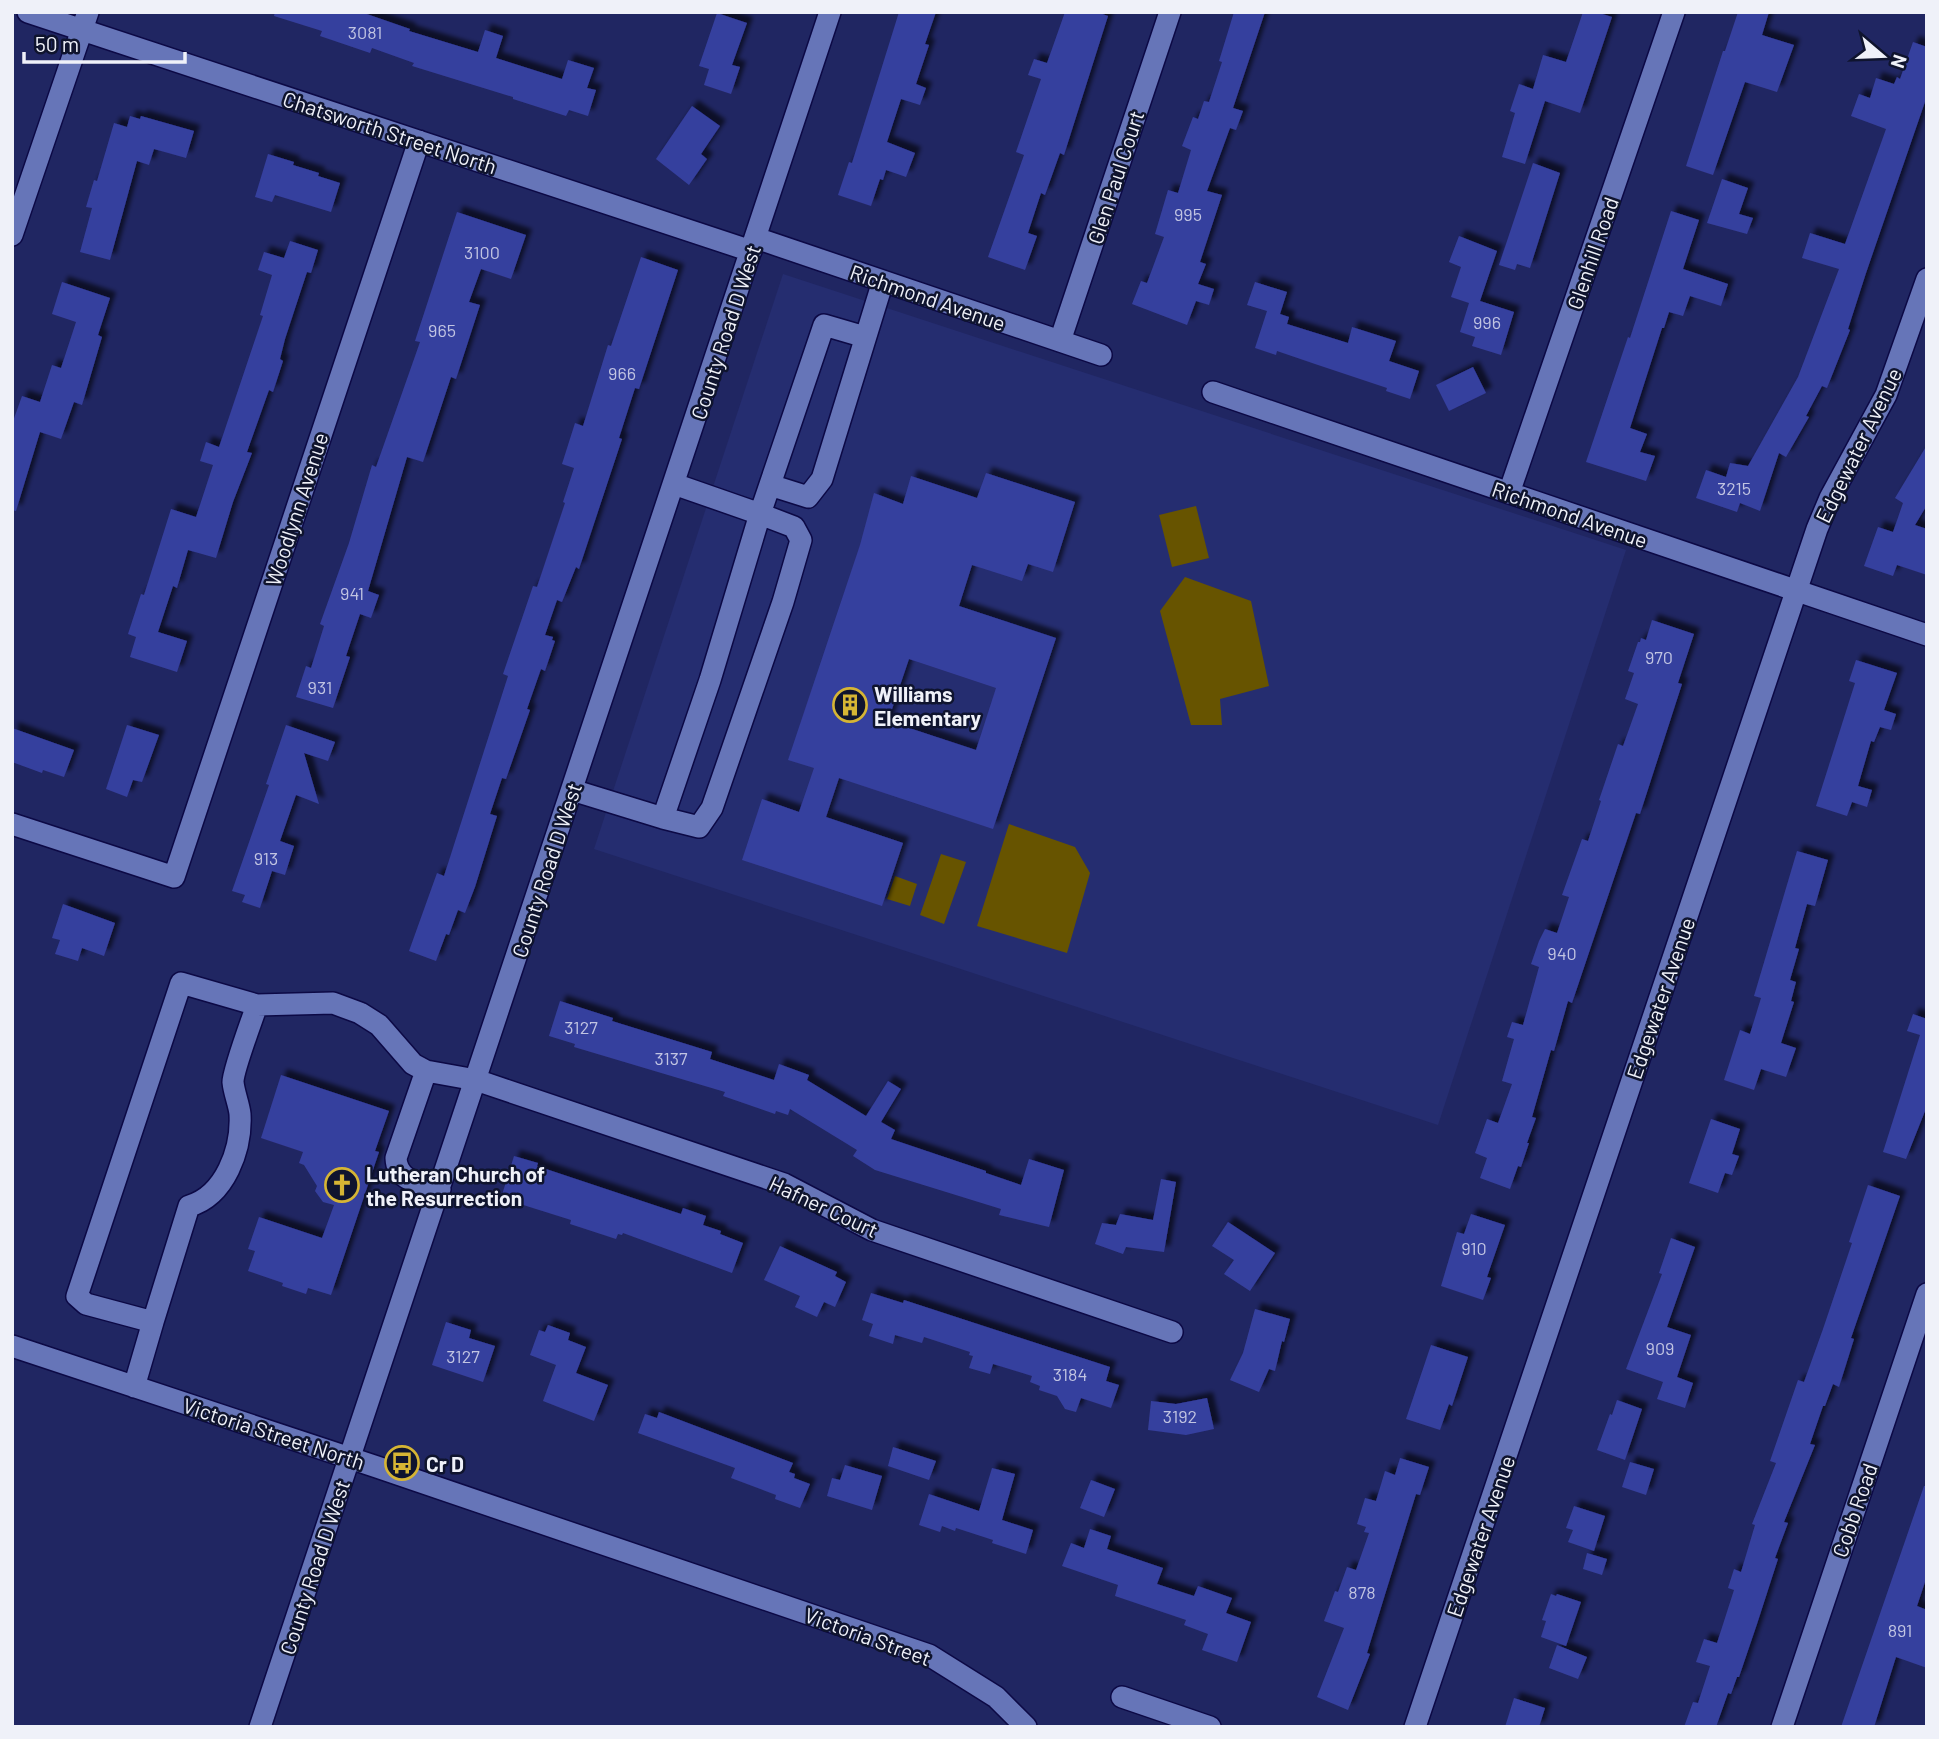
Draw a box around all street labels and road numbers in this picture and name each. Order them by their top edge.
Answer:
street label: Chatsworth Street North [280,86,500,178]
street label: Glen Paul Court [1082,107,1148,247]
street label: Glenhill Road [1561,194,1623,312]
street label: County Road D West [685,241,765,423]
street label: Richmond Avenue [847,259,1009,335]
street label: Edgewater Avenue [1810,364,1906,526]
street label: Woodlynn Avenue [259,429,333,589]
street label: Richmond Avenue [1489,476,1651,552]
street label: County Road D West [506,779,586,961]
street label: Edgewater Avenue [1621,914,1699,1082]
street label: Hafner Court [766,1170,882,1242]
street label: Victoria Street North [180,1392,368,1474]
street label: Edgewater Avenue [1441,1452,1519,1620]
street label: Cobb Road [1826,1460,1882,1560]
street label: County Road D West [274,1476,354,1658]
street label: Victoria Street [801,1602,935,1670]

